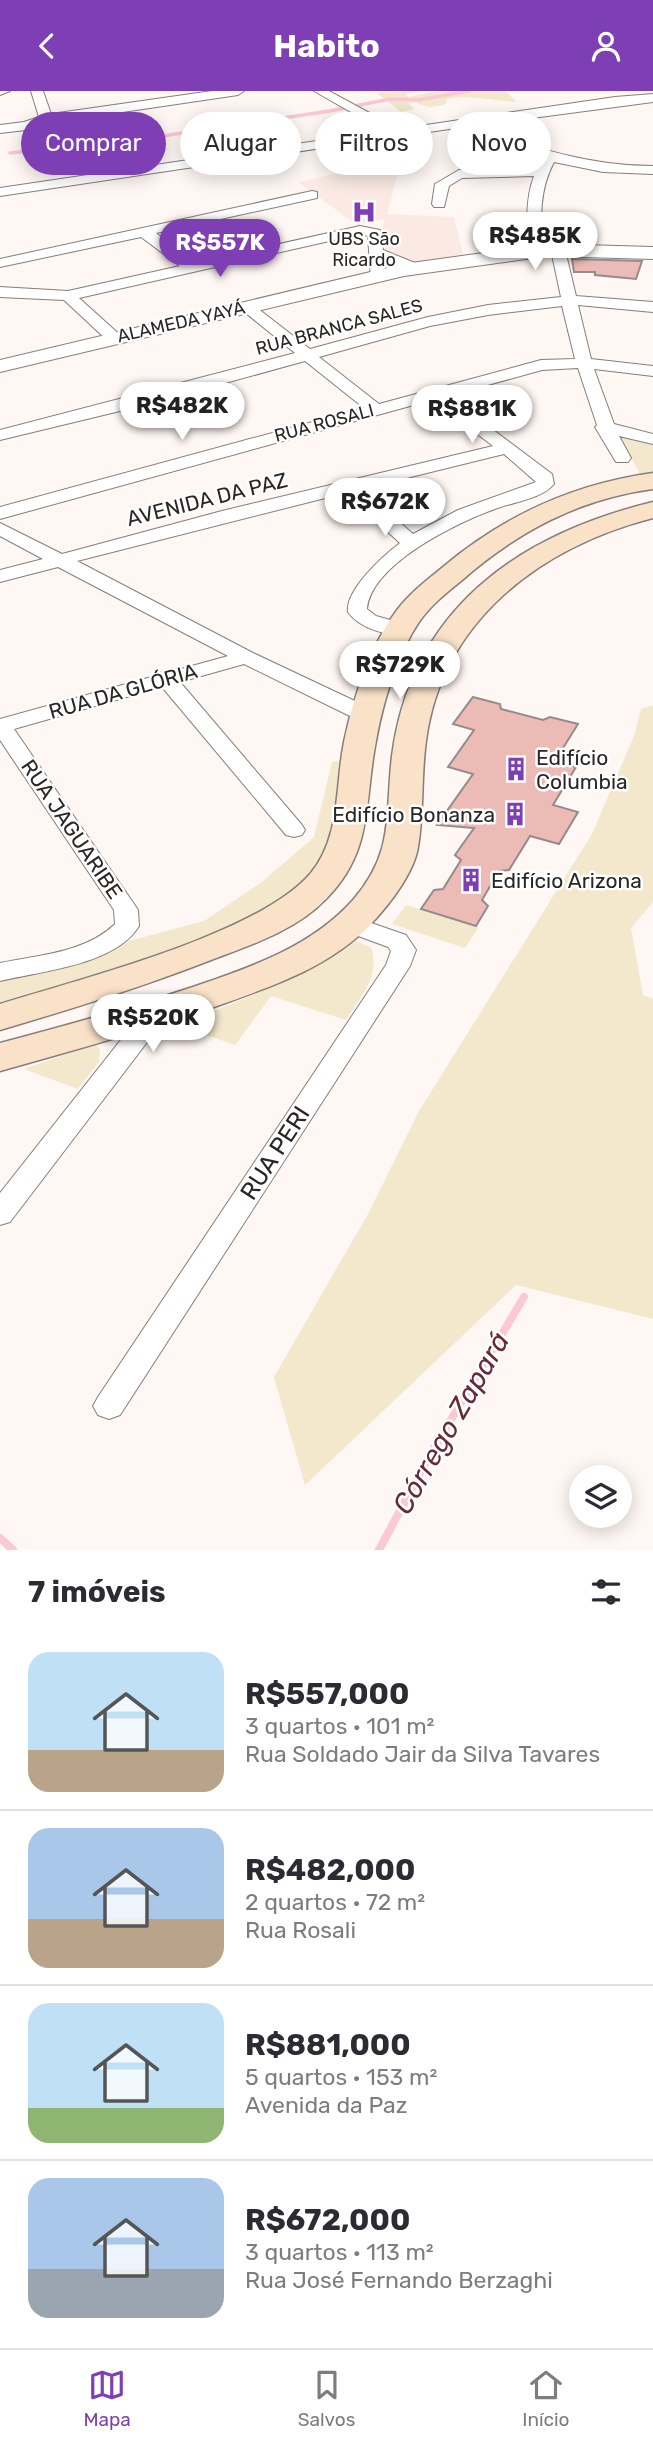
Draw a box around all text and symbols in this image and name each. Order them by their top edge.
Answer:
icon: back [28,27,66,65]
text: Habito [273,27,380,65]
icon: person [587,27,625,65]
chip: Comprar [21,112,166,175]
chip: Alugar [180,112,301,175]
chip: Filtros [315,112,433,175]
chip: Novo [447,112,551,175]
hospital icon: UBS São Ricardo [350,198,378,226]
pin: R$485K [478,213,592,272]
pin: R$557K [163,219,277,279]
text: R$485K [489,221,581,249]
text: R$557K [175,228,265,256]
place label: UBS São Ricardo [328,228,400,271]
street label: RUA BRANCA SALES [253,294,425,360]
street label: ALAMEDA YAYÁ [115,297,247,347]
pin: R$482K [125,383,239,442]
pin: R$881K [415,385,529,445]
text: R$482K [136,391,228,419]
text: R$881K [427,394,517,422]
street label: RUA ROSALI [272,399,376,447]
street label: AVENIDA DA PAZ [124,467,290,531]
pin: R$672K [328,479,442,538]
text: R$672K [341,487,429,515]
pin: R$729K [343,641,457,701]
text: R$729K [355,650,445,678]
street label: RUA DA GLÓRIA [46,658,200,724]
place label: Edifício Columbia [536,745,628,794]
street label: RUA JAGUARIBE [16,755,128,903]
building icon: Edifício Columbia [502,755,530,783]
building icon: Edifício Bonanza [501,800,529,828]
place label: Edifício Bonanza [332,802,495,827]
building icon: Edifício Arizona [457,866,485,894]
place label: Edifício Arizona [491,868,642,893]
pin: R$520K [96,995,210,1054]
text: R$520K [107,1003,199,1031]
street label: RUA PERI [234,1101,316,1205]
water label: Córrego Zapará [386,1326,516,1520]
map controls [569,1465,632,1528]
button: layers [569,1465,632,1528]
icon: filters [587,1573,625,1611]
text: 7 imóveis [28,1574,166,1610]
text: R$557,000 [245,1676,409,1712]
icon: home [84,1680,168,1764]
text: 3 quartos · 101 m² [245,1712,434,1740]
text: Rua Soldado Jair da Silva Tavares [245,1740,600,1768]
text: R$482,000 [245,1852,415,1888]
icon: home [84,1856,168,1940]
text: 2 quartos · 72 m² [245,1888,425,1916]
text: Rua Rosali [245,1916,356,1944]
text: R$881,000 [245,2027,411,2063]
icon: home [84,2031,168,2115]
text: 5 quartos · 153 m² [245,2063,437,2091]
text: Avenida da Paz [245,2091,407,2119]
text: R$672,000 [245,2202,410,2238]
icon: home [84,2206,168,2290]
text: 3 quartos · 113 m² [245,2238,434,2266]
text: Rua José Fernando Berzaghi [245,2266,553,2294]
tab: Mapa [83,2366,131,2431]
tab: Salvos [298,2366,355,2431]
tab: Início [522,2366,570,2431]

